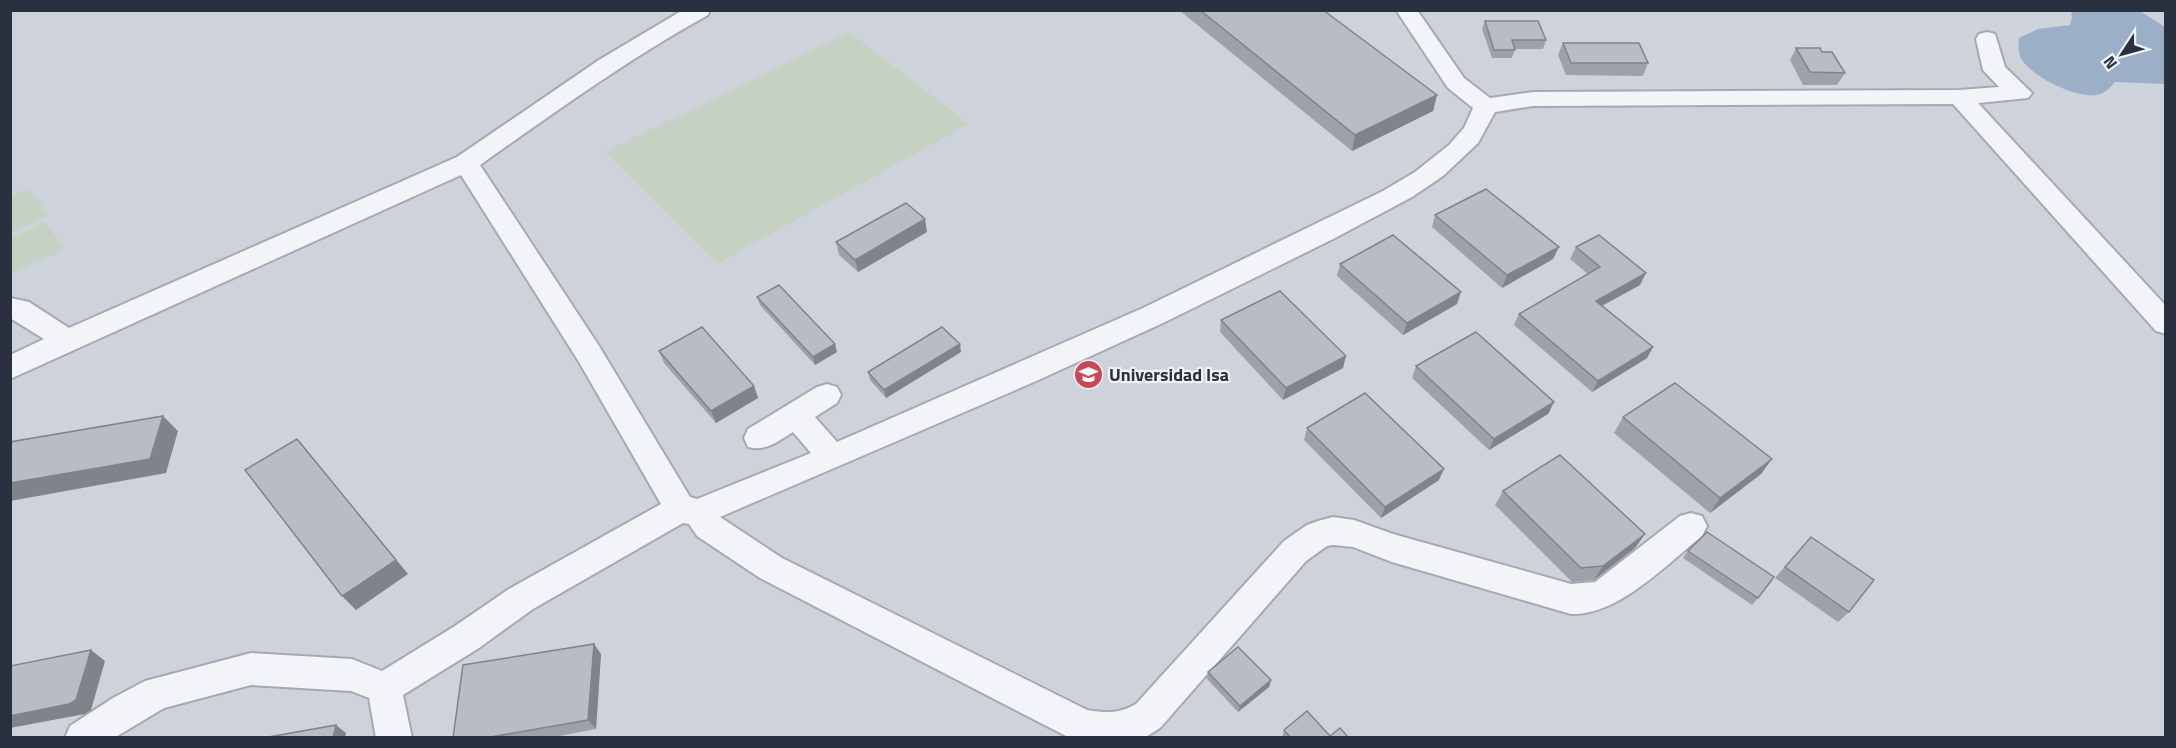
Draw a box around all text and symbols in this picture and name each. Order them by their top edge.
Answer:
north arrow [2092,24,2152,84]
text: N [2097,51,2123,74]
school or university icon: Universidad Isa [1072,358,1104,390]
place label: Universidad Isa [1109,361,1229,388]

